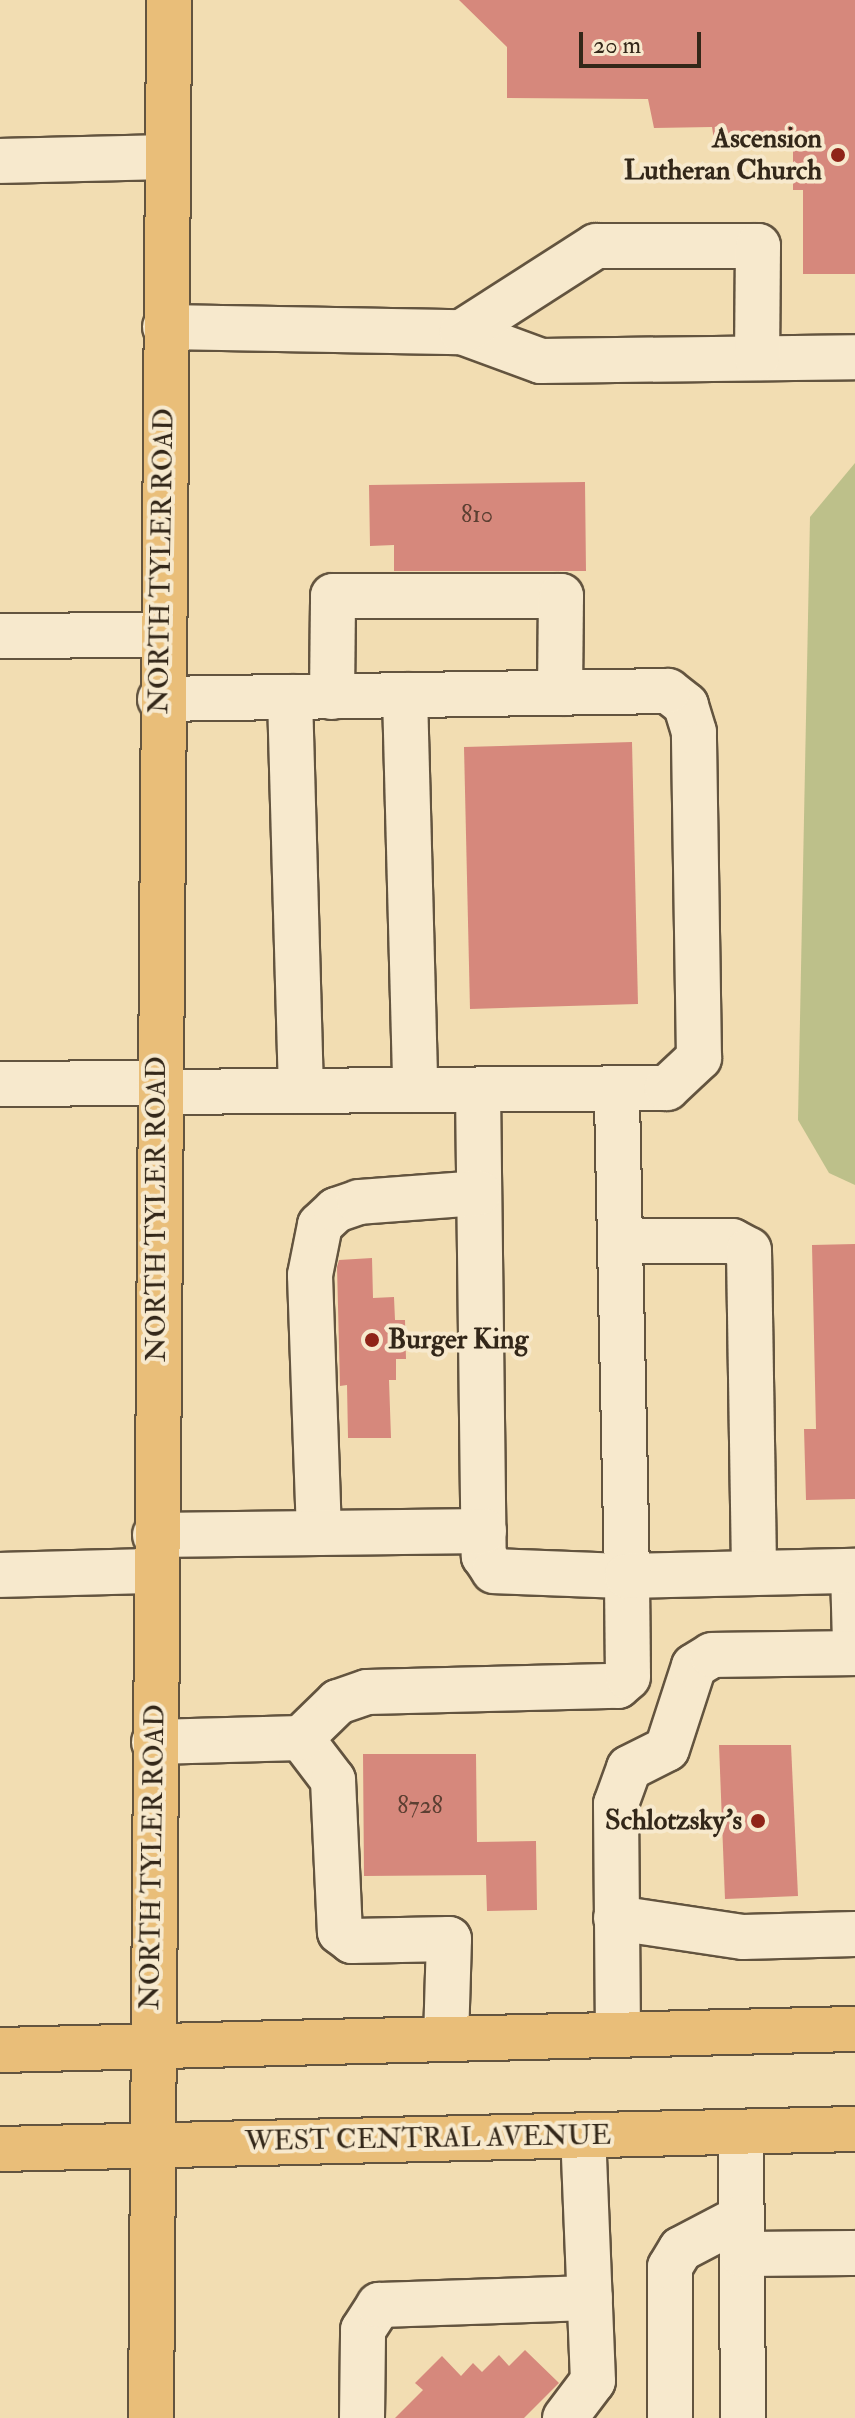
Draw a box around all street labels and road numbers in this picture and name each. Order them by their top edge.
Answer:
street label: NORTH TYLER ROAD [143,408,181,714]
street label: NORTH TYLER ROAD [140,1056,174,1362]
street label: NORTH TYLER ROAD [134,1704,172,2010]
street label: WEST CENTRAL AVENUE [245,2119,611,2159]

